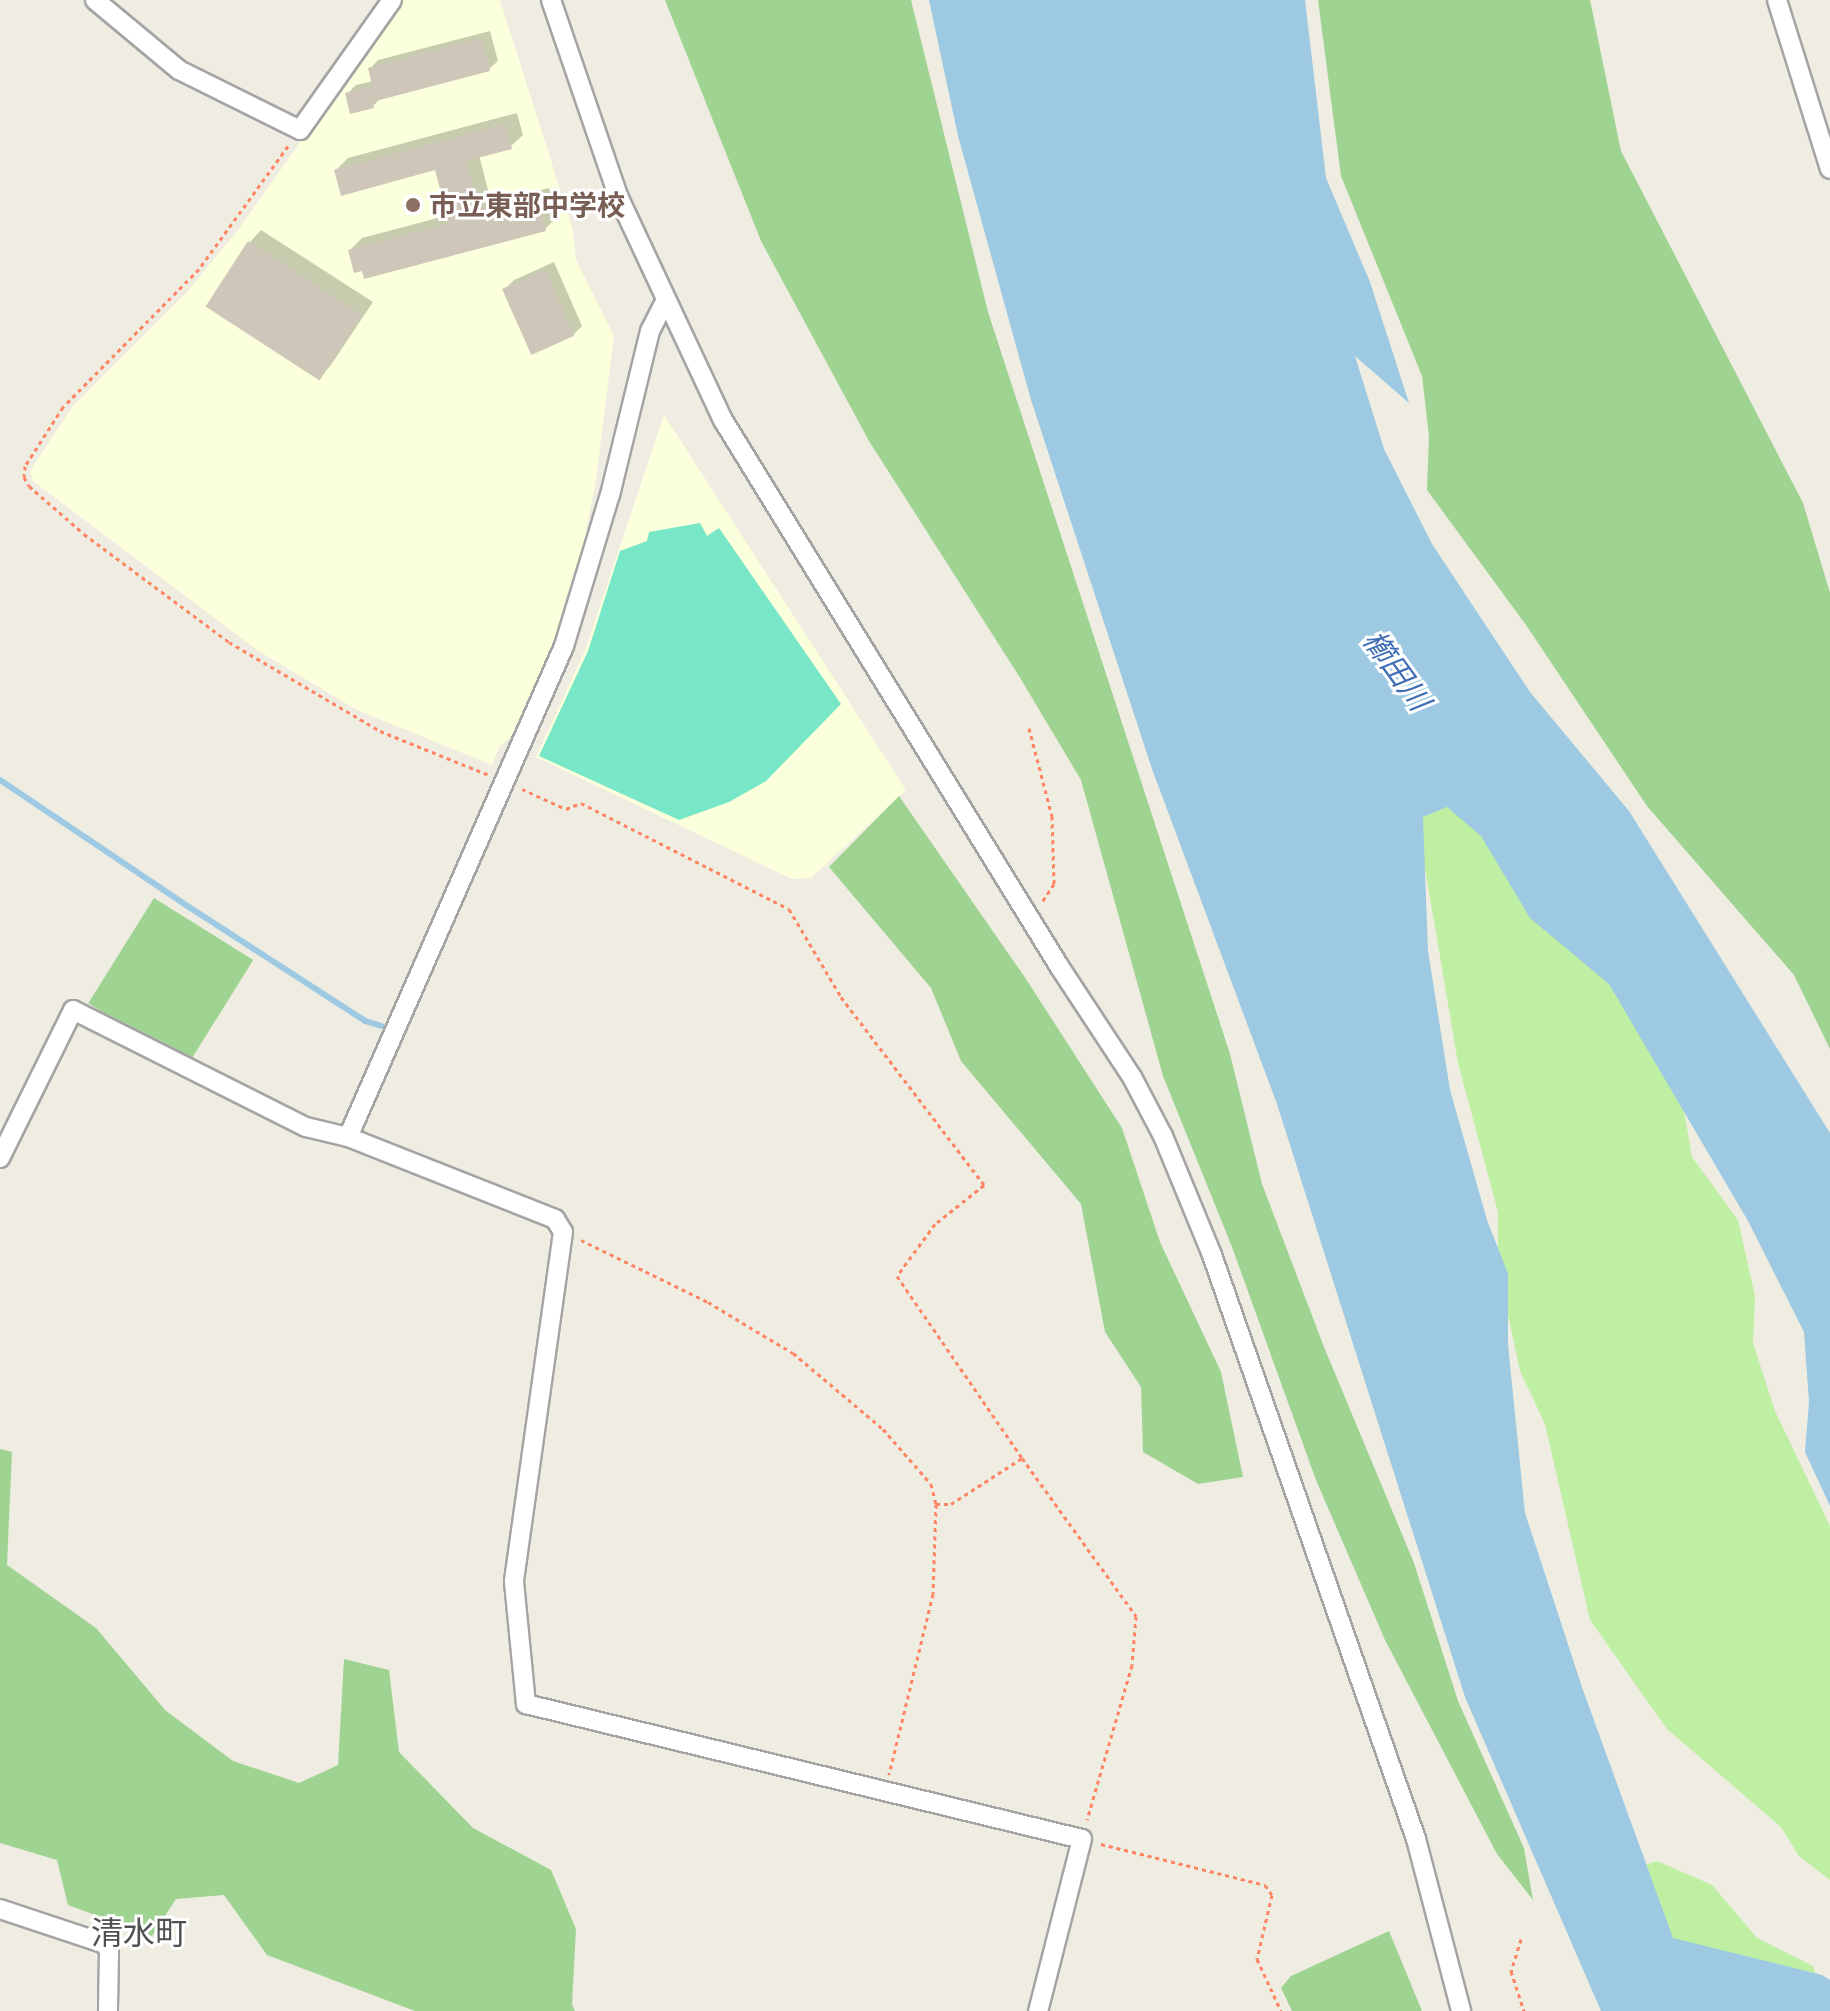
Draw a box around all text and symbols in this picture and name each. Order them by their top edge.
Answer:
place label: 市立東部中学校 [429,188,625,222]
marker: 市立東部中学校 [404,196,422,214]
water label: 櫛田川 [1356,623,1438,717]
district label: 清水町 [91,1913,187,1951]

